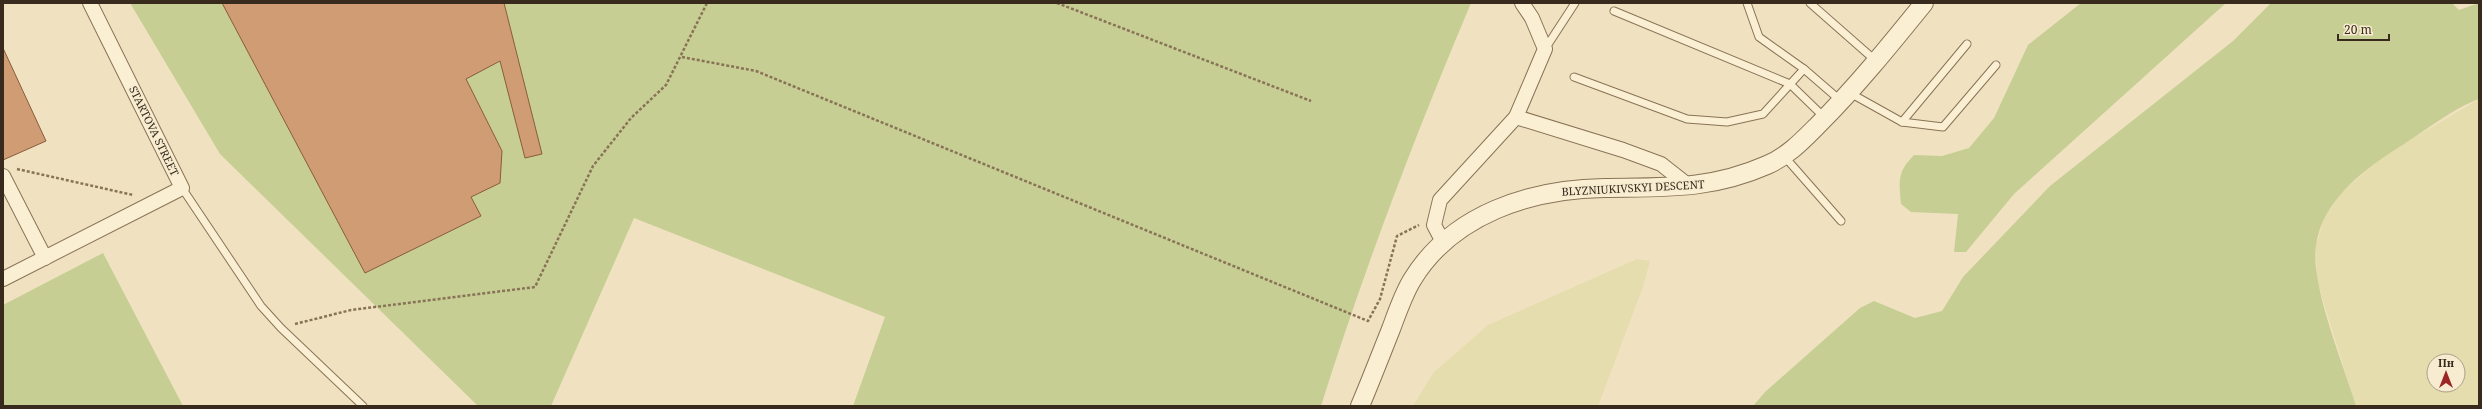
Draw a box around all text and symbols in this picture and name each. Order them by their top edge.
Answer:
scale bar [2338,16,2389,42]
text: 20 m [2344,21,2372,38]
street label: STARTOVA STREET [126,83,183,179]
street label: BLYZNIUKIVSKYI DESCENT [1561,176,1705,199]
north arrow [2426,353,2466,393]
text: Пн [2438,355,2455,370]

